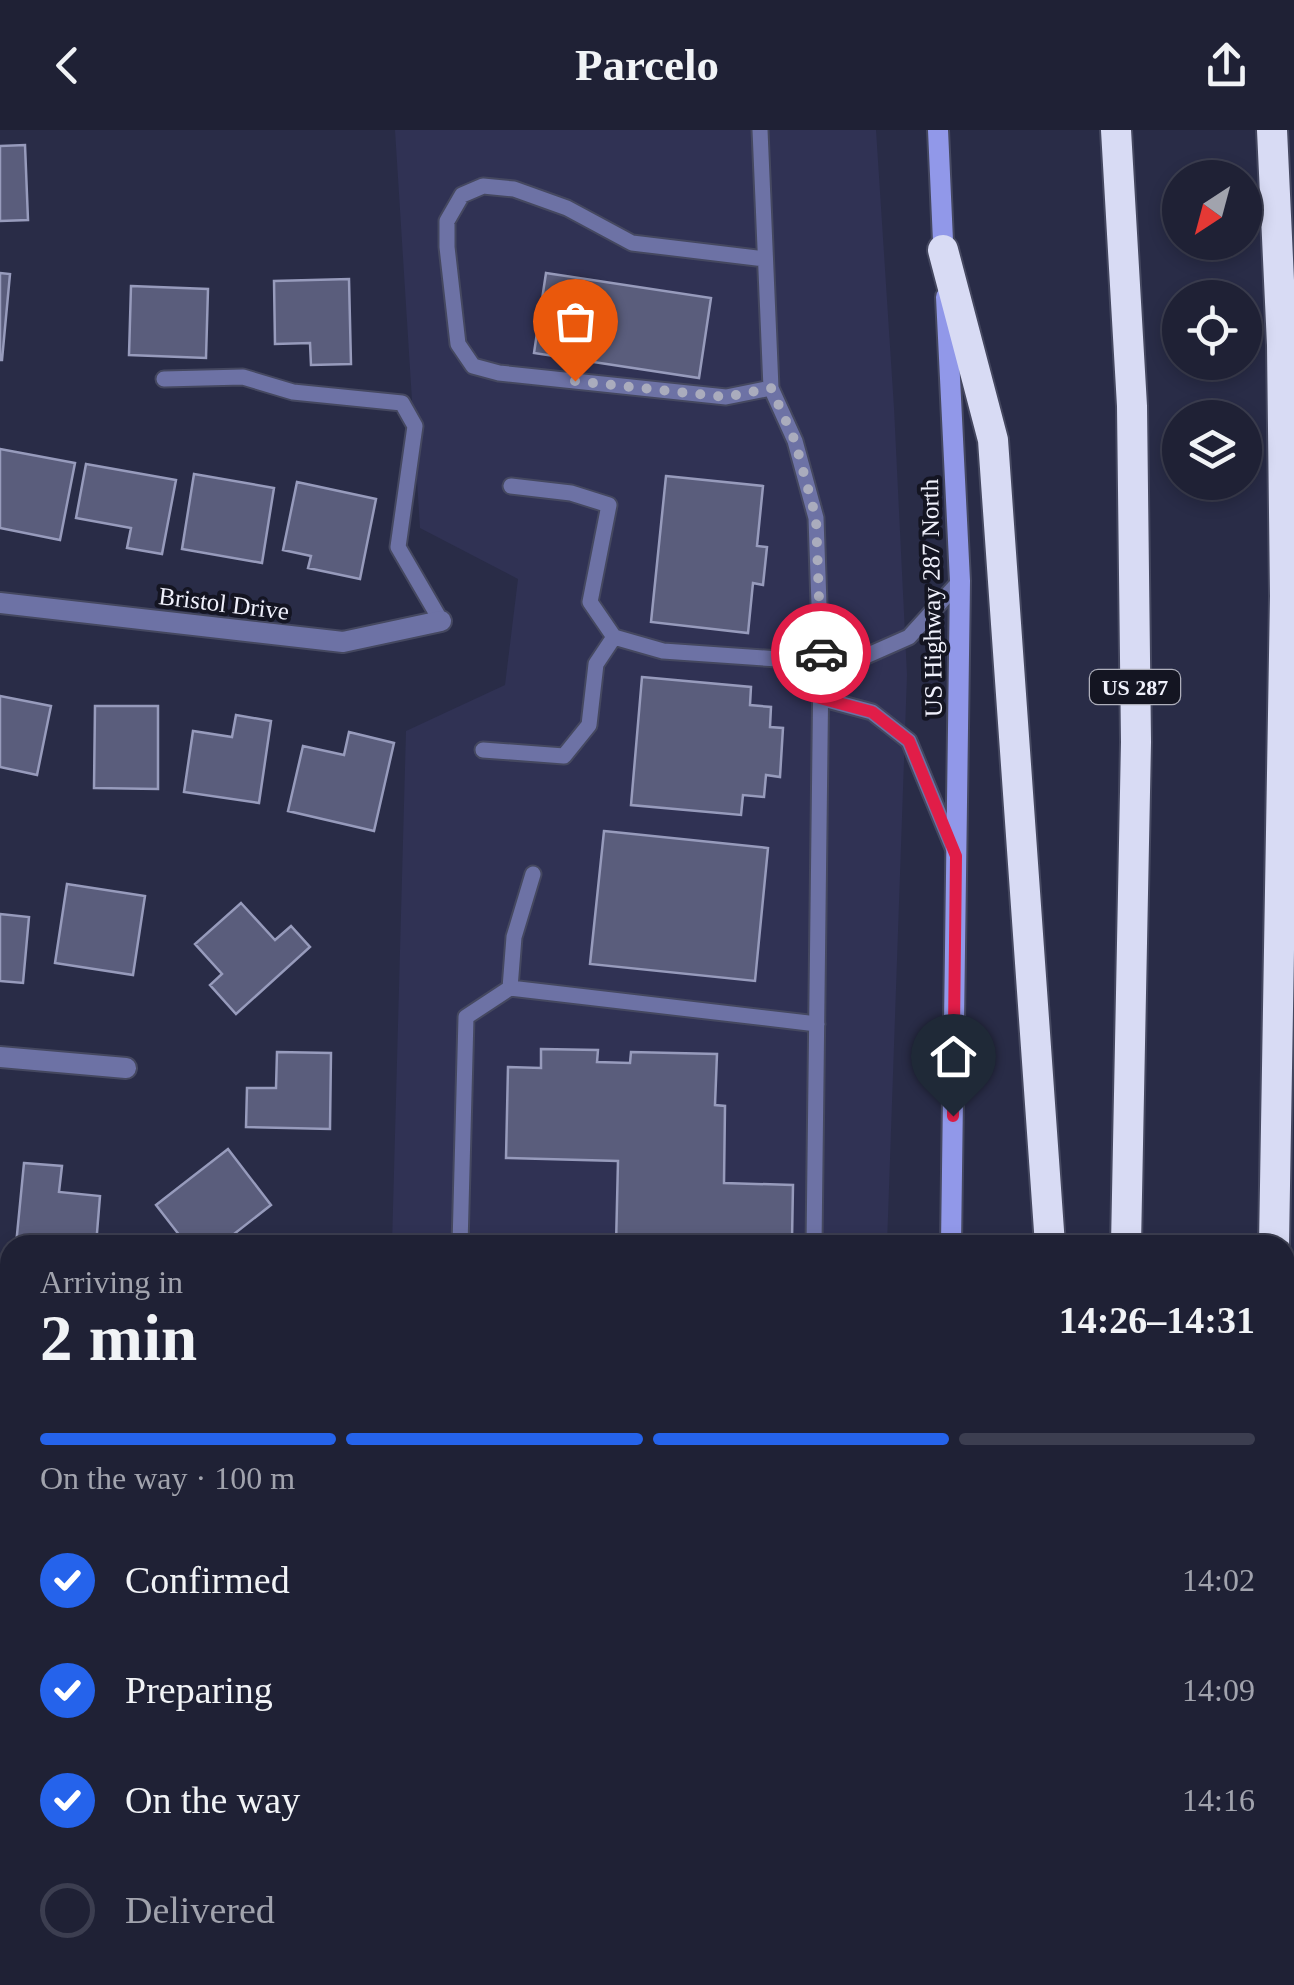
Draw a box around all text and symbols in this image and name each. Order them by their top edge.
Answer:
icon: back [40,38,95,93]
icon: share [1199,38,1254,93]
text: Parcelo [575,40,719,90]
north arrow [1162,160,1262,260]
map controls [1162,160,1262,500]
pin [533,279,618,382]
button: locate [1162,280,1262,380]
icon: bag [548,294,603,349]
button: layers [1162,400,1262,500]
street label: US Highway 287 North [916,478,947,717]
street label: Bristol Drive [157,582,291,625]
courier [771,603,871,703]
icon: car [794,626,849,681]
road number: US 287 [1090,670,1180,704]
pin [911,1014,996,1117]
icon: home [926,1029,981,1084]
text: Arriving in [40,1264,183,1300]
text: 14:26–14:31 [1059,1299,1255,1341]
text: 2 min [40,1302,197,1374]
text: On the way · 100 m [40,1460,295,1496]
icon: check [40,1553,95,1608]
text: Confirmed [125,1559,290,1601]
text: 14:02 [1182,1562,1255,1598]
icon: check [40,1663,95,1718]
text: Preparing [125,1669,273,1711]
text: 14:09 [1182,1672,1255,1708]
icon: check [40,1773,95,1828]
text: On the way [125,1779,300,1821]
text: 14:16 [1182,1782,1255,1818]
text: Delivered [125,1889,275,1931]

